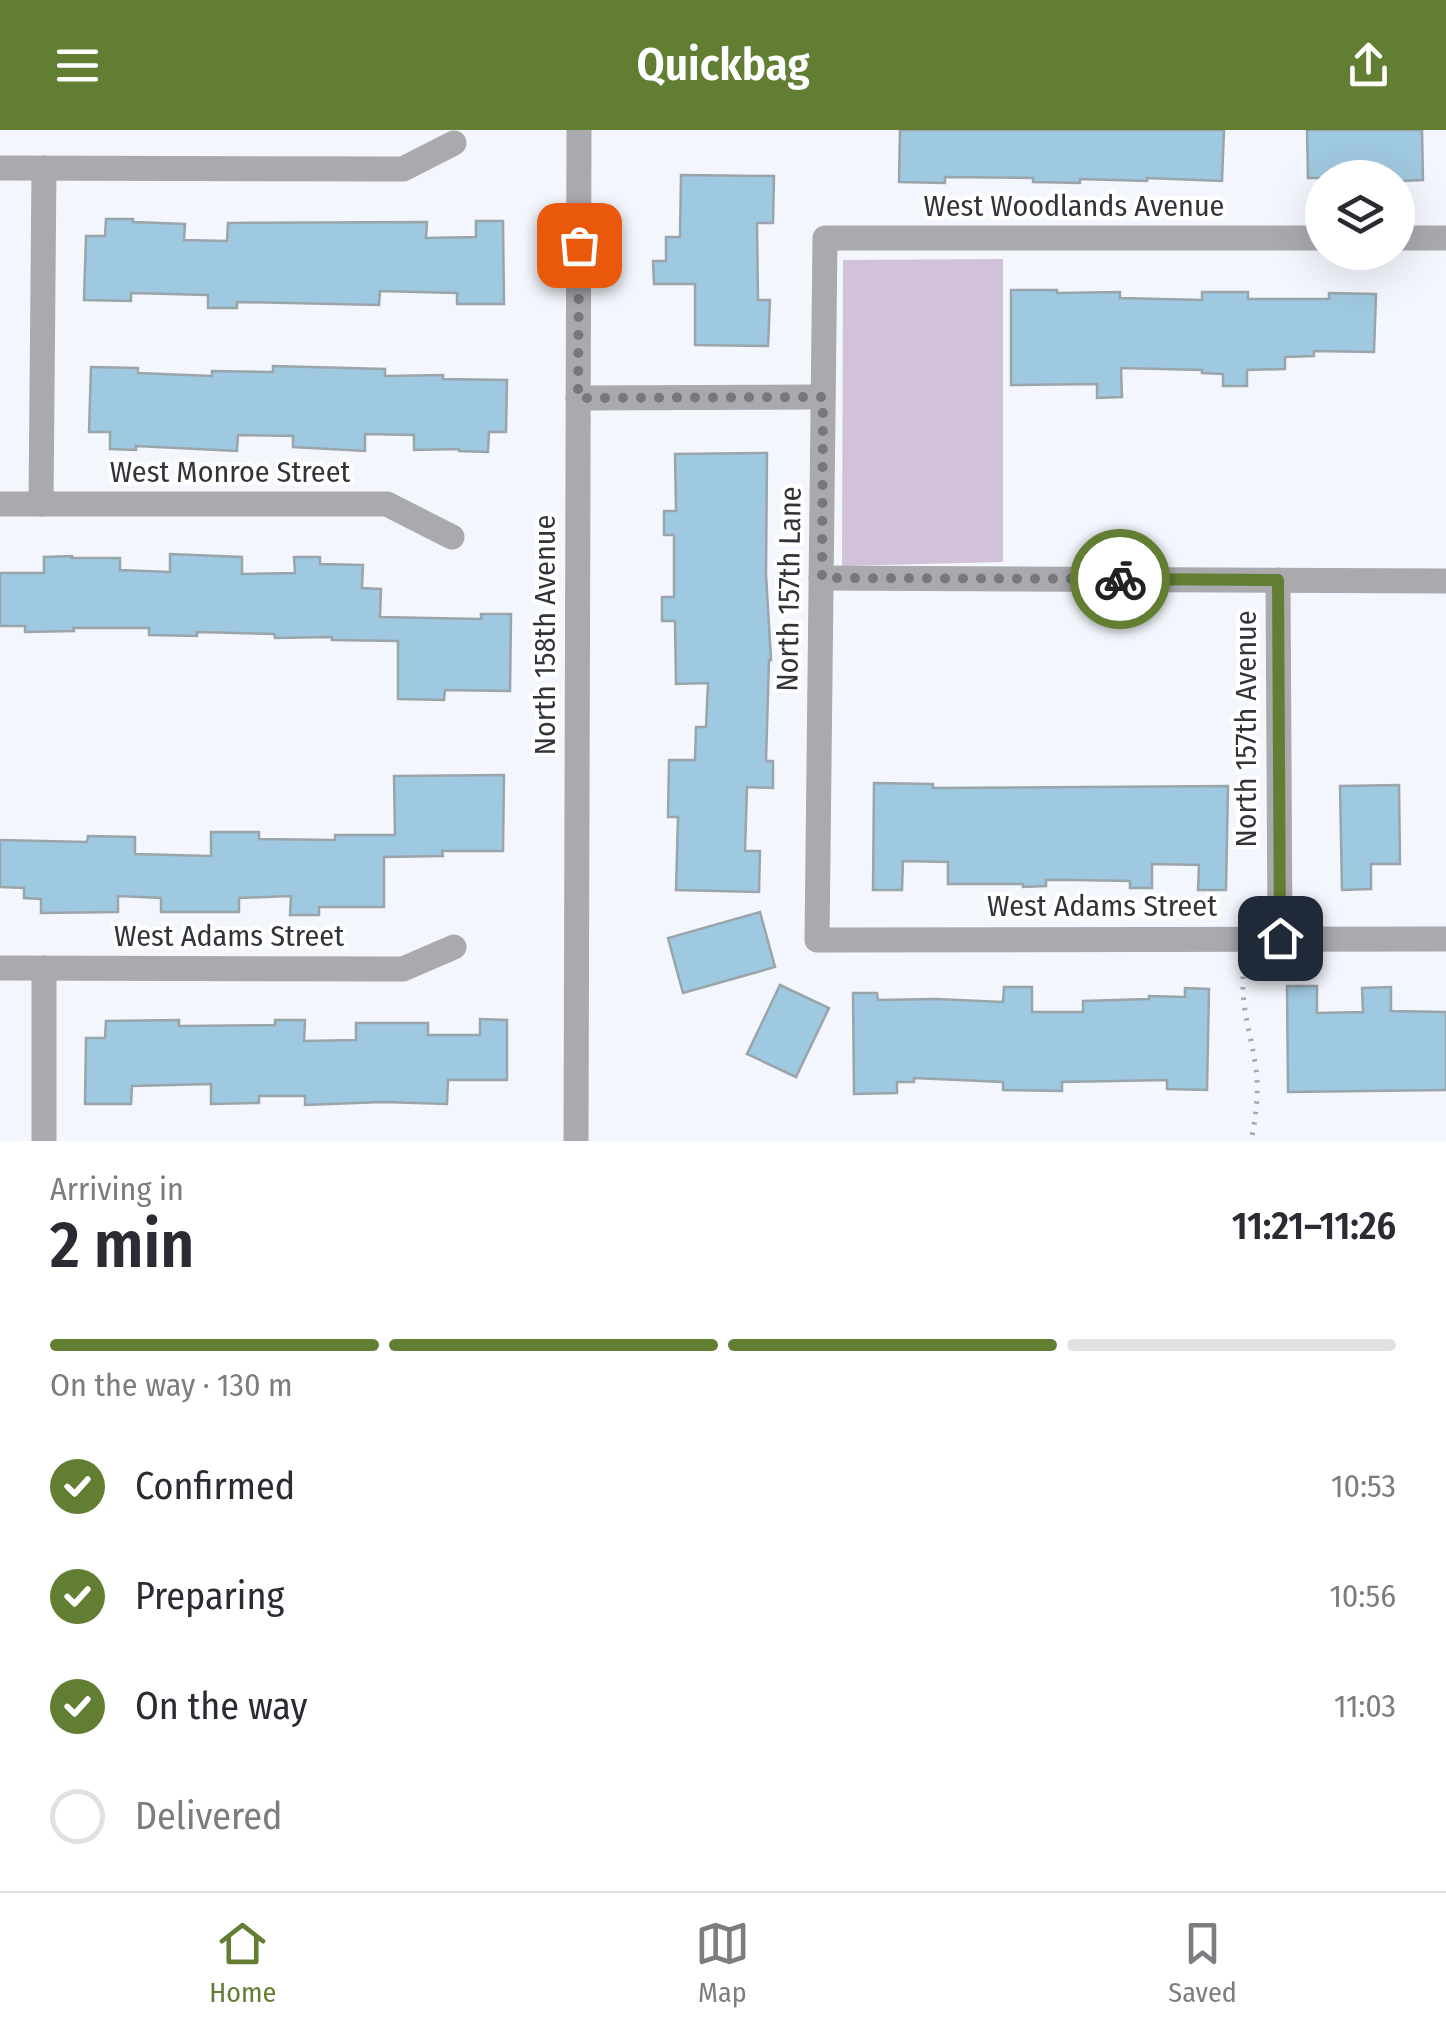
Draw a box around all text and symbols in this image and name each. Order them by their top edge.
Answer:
icon: menu [50,38,105,93]
text: Quickbag [636,38,810,92]
icon: share [1341,38,1396,93]
map controls [1305,160,1415,270]
button: layers [1305,160,1415,270]
street label: West Woodlands Avenue [924,188,1224,224]
pin [537,203,622,288]
icon: bag [552,218,607,273]
street label: West Monroe Street [110,454,350,490]
street label: North 157th Lane [769,486,809,692]
street label: North 158th Avenue [527,515,563,755]
courier [1070,529,1170,629]
icon: bike [1093,552,1148,607]
street label: North 157th Avenue [1228,611,1264,847]
street label: West Adams Street [987,888,1217,924]
pin [1238,896,1323,981]
icon: home [1253,911,1308,966]
street label: West Adams Street [114,918,344,954]
text: Arriving in [50,1170,184,1208]
text: 11:21–11:26 [1232,1203,1396,1249]
text: 2 min [50,1206,194,1284]
text: On the way · 130 m [50,1366,293,1404]
icon: check [50,1459,105,1514]
text: Confirmed [135,1463,295,1509]
text: 10:53 [1331,1467,1396,1505]
icon: check [50,1569,105,1624]
text: Preparing [135,1573,284,1619]
text: 10:56 [1329,1577,1396,1615]
icon: check [50,1679,105,1734]
text: On the way [135,1683,307,1729]
text: 11:03 [1334,1687,1396,1725]
text: Delivered [135,1793,282,1839]
tab: Home [209,1916,276,2009]
tab: Map [695,1916,750,2009]
tab: Saved [1168,1916,1237,2009]

